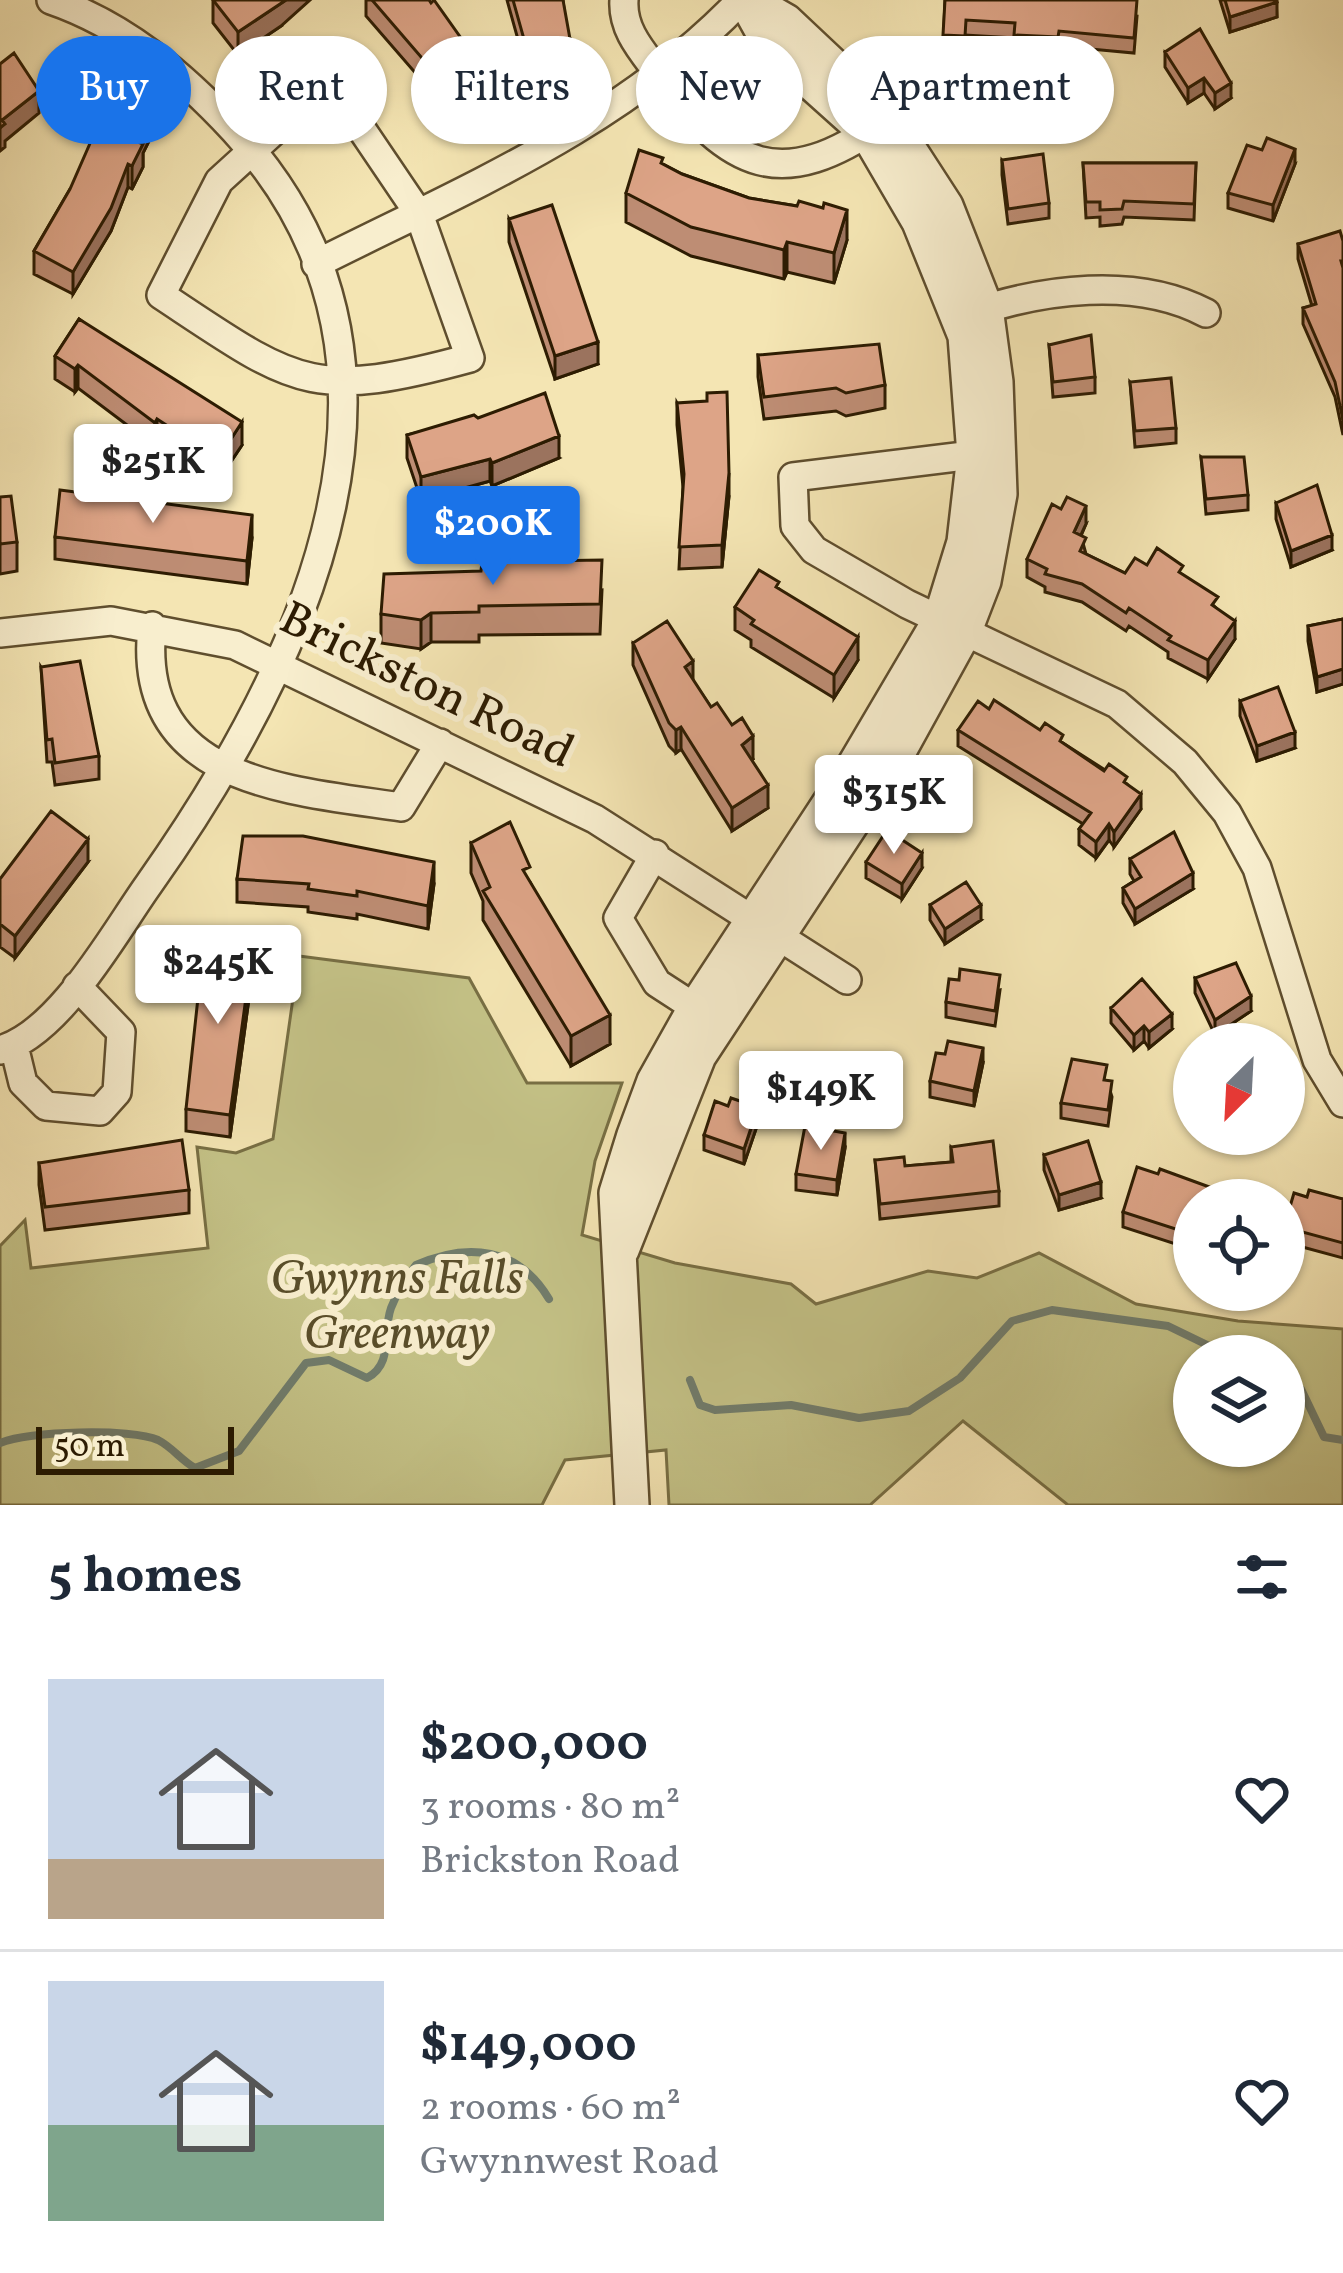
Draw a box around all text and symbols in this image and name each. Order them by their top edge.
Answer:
chip: Buy [36,36,191,144]
chip: Rent [215,36,387,144]
chip: Filters [411,36,612,144]
chip: New [636,36,803,144]
chip: Apartment [827,36,1114,144]
pin: $251K [69,424,237,526]
text: $251K [101,436,205,490]
pin: $200K [409,486,577,588]
text: $200K [434,498,552,552]
street label: Brickston Road [268,587,584,787]
pin: $315K [810,755,978,857]
text: $315K [842,767,946,821]
pin: $245K [134,925,302,1027]
text: $245K [162,937,274,991]
north arrow [1173,1023,1305,1155]
map controls [1173,1023,1305,1467]
pin: $149K [737,1051,905,1153]
text: $149K [766,1063,876,1117]
button: locate [1173,1179,1305,1311]
park label: Gwynns Falls Greenway [270,1247,524,1369]
button: layers [1173,1335,1305,1467]
scale bar [36,1421,234,1474]
text: 50 m [54,1425,125,1471]
text: 5 homes [48,1542,242,1613]
icon: filters [1229,1544,1295,1610]
text: $200,000 [420,1710,648,1781]
icon: home [144,1727,288,1871]
icon: heart [1229,1766,1295,1832]
text: 3 rooms · 80 m² [420,1781,680,1835]
text: Brickston Road [420,1835,680,1889]
text: $149,000 [420,2011,637,2082]
icon: home [144,2029,288,2173]
icon: heart [1229,2068,1295,2134]
text: 2 rooms · 60 m² [420,2082,681,2136]
text: Gwynnwest Road [420,2136,719,2190]

